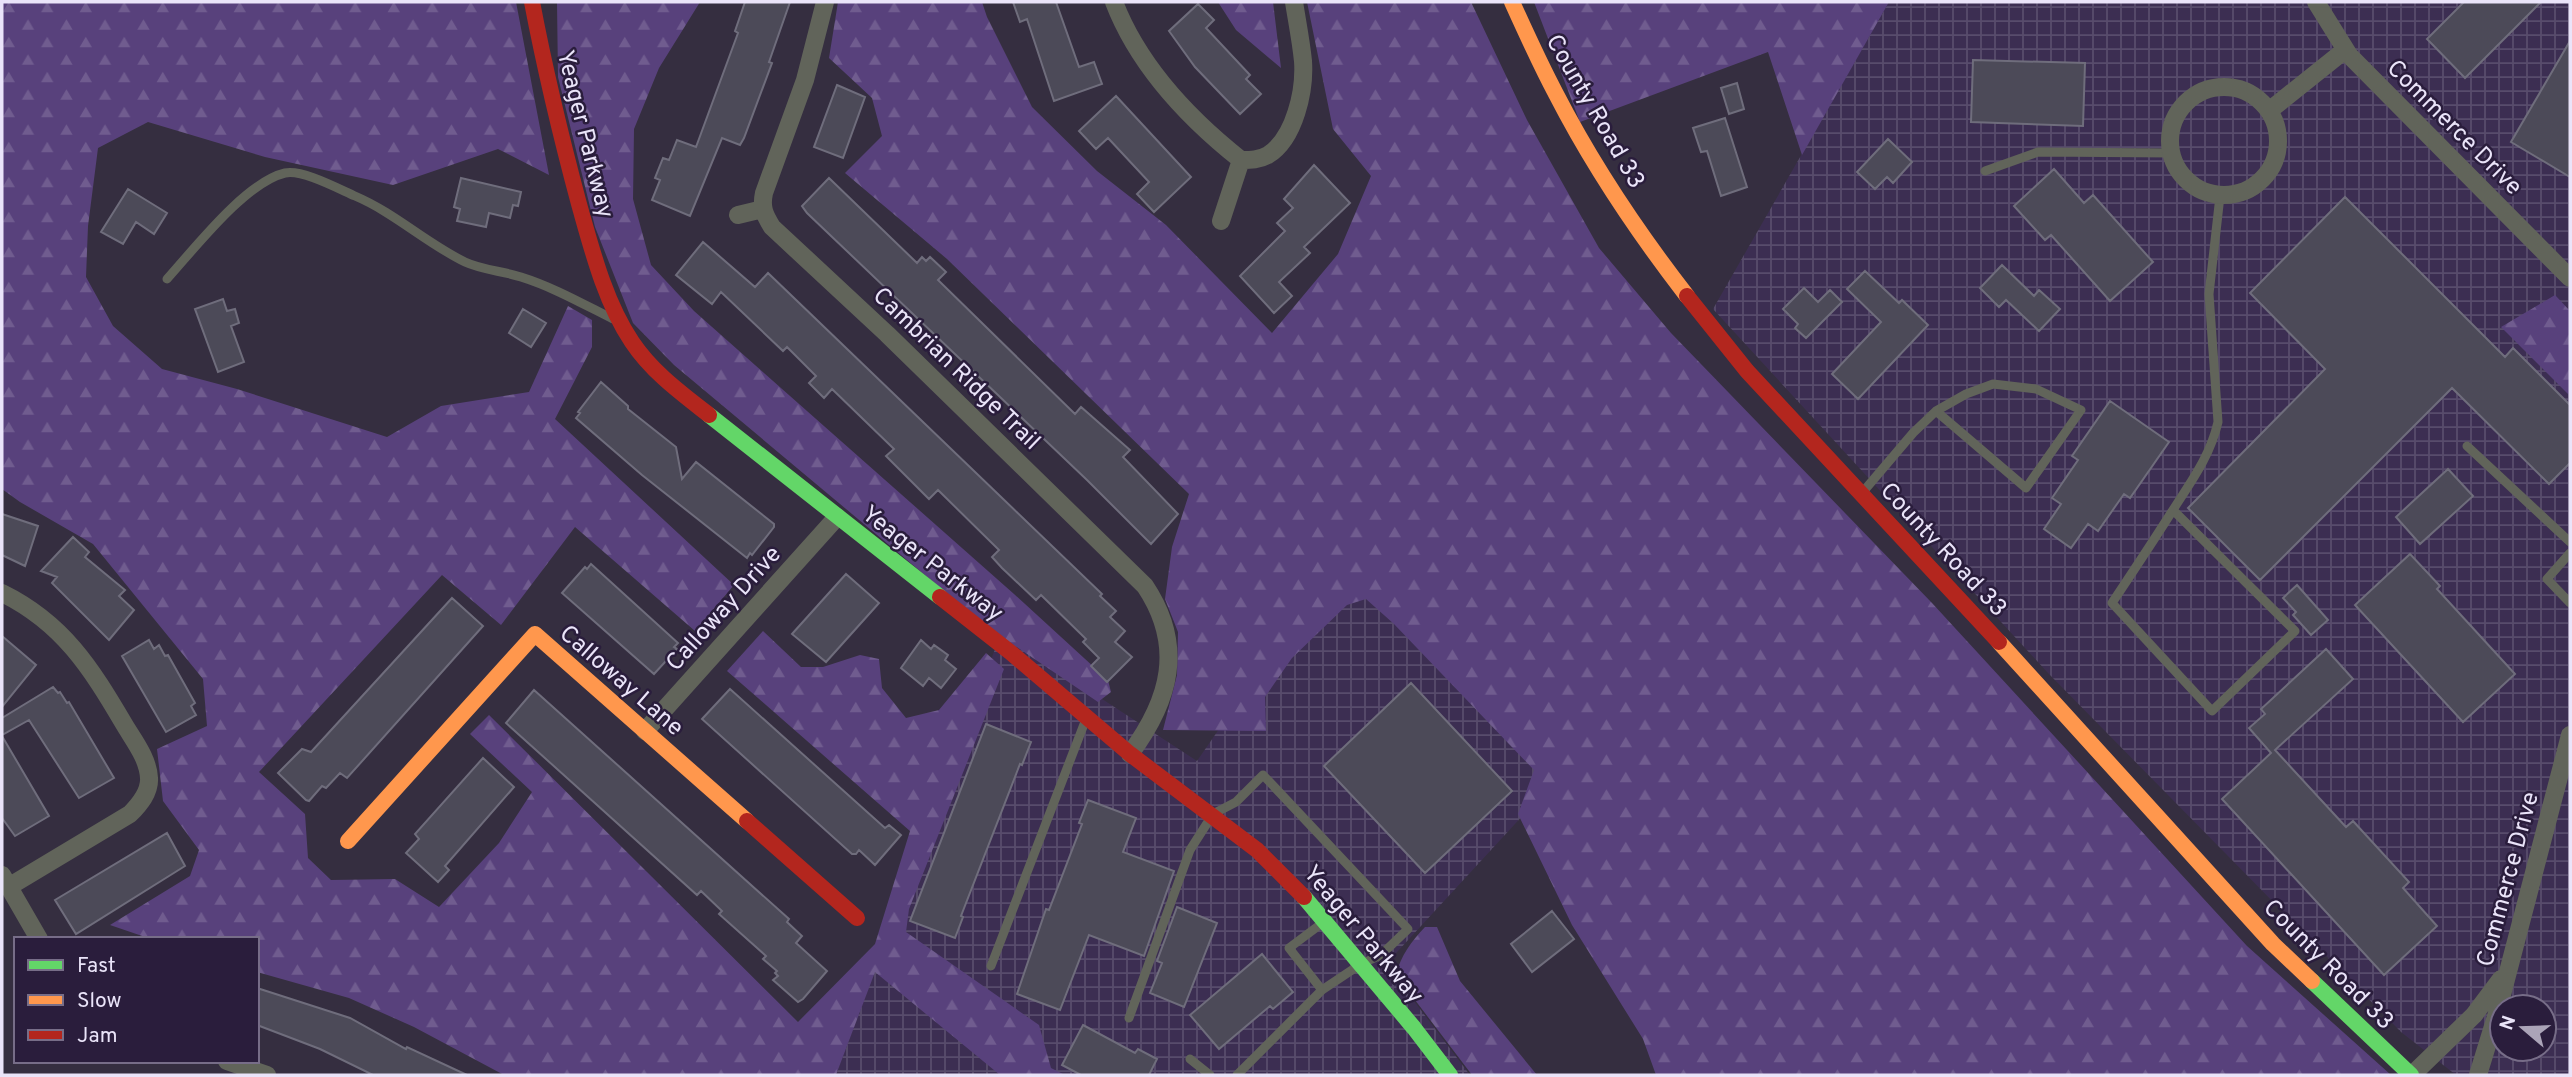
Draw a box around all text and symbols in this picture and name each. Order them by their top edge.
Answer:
street label: County Road 33 [1538,30,1650,194]
street label: Yeager Parkway [549,48,619,221]
street label: Commerce Drive [2379,54,2528,203]
street label: Cambrian Ridge Trail [865,282,1046,457]
street label: County Road 33 [1873,477,2012,624]
street label: Yeager Parkway [855,500,1009,629]
street label: Calloway Drive [660,540,789,678]
street label: Calloway Lane [552,619,689,744]
street label: Commerce Drive [2471,789,2547,970]
street label: Yeager Parkway [1296,860,1429,1011]
street label: County Road 33 [2256,894,2399,1037]
legend [14,937,259,1063]
text: Fast [77,953,116,980]
text: Slow [77,988,122,1015]
north arrow [2488,993,2558,1063]
text: N [2495,1013,2522,1033]
text: Jam [77,1023,118,1050]

